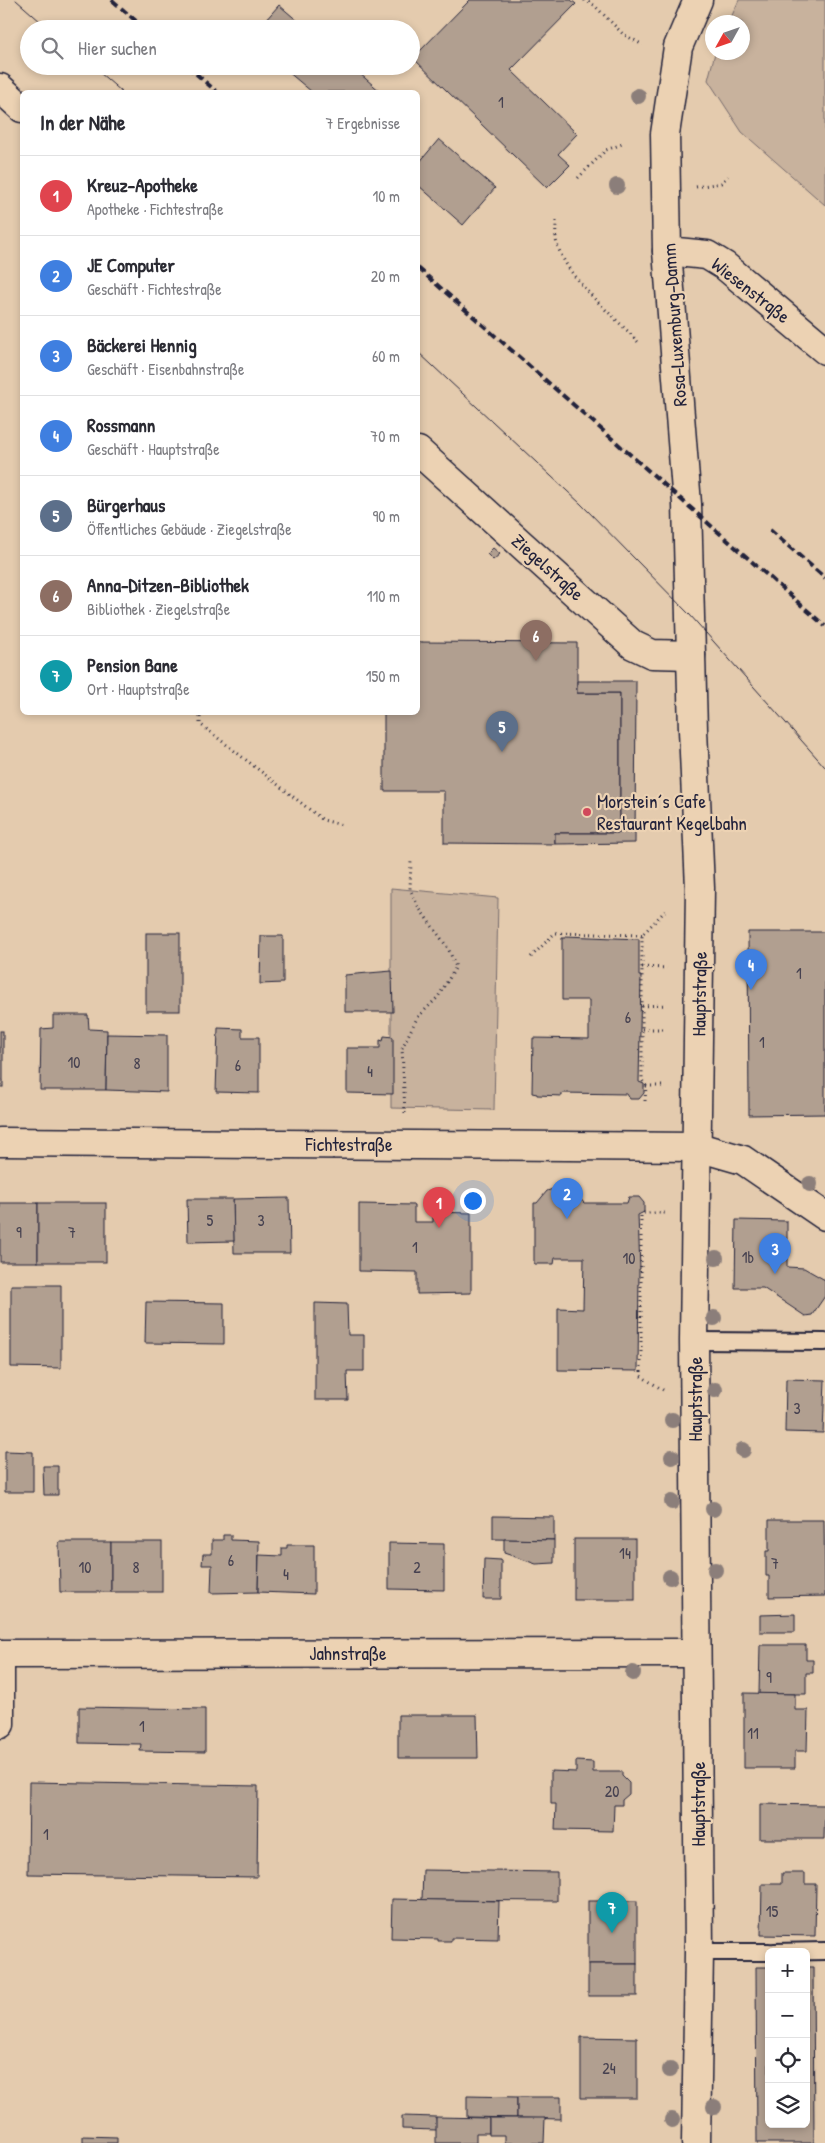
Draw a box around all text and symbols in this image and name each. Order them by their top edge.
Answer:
north arrow [705,15,750,60]
search box [20,20,420,75]
icon: search [38,34,66,62]
text: Hier suchen [78,35,157,61]
house number: 1 [498,91,504,113]
text: In der Nähe [40,108,125,137]
text: 7 Ergebnisse [326,112,400,134]
text: Kreuz-Apotheke [87,172,198,198]
text: 1 [53,185,59,207]
text: 10 m [372,185,400,207]
text: Apotheke · Fichtestraße [87,198,224,220]
street label: Rosa-Luxemburg-Damm [655,242,693,407]
street label: Wiesenstraße [706,251,796,329]
text: JE Computer [87,252,175,278]
text: 2 [52,265,60,287]
text: 20 m [371,265,400,287]
text: Geschäft · Fichtestraße [87,278,222,300]
text: Bäckerei Hennig [87,332,197,358]
text: 3 [52,345,60,367]
text: 60 m [372,345,400,367]
text: Geschäft · Eisenbahnstraße [87,358,244,380]
text: Rossmann [87,412,155,438]
text: 4 [53,425,59,447]
text: 70 m [370,425,400,447]
text: Geschäft · Hauptstraße [87,438,220,460]
text: Bürgerhaus [87,492,165,518]
text: 5 [53,505,59,527]
text: 90 m [372,505,400,527]
text: Öffentliches Gebäude · Ziegelstraße [87,518,292,540]
street label: Ziegelstraße [506,528,590,607]
text: Anna-Ditzen-Bibliothek [87,572,249,598]
text: 6 [53,585,59,607]
text: 110 m [367,585,400,607]
text: Bibliothek · Ziegelstraße [87,598,230,620]
pin: 6 [520,620,552,661]
text: Pension Bane [87,652,178,678]
text: 7 [52,665,60,687]
text: 150 m [366,665,400,687]
text: Ort · Hauptstraße [87,678,190,700]
pin: 5 [486,711,518,752]
place label: Morstein´s Cafe Restaurant Kegelbahn [597,788,747,836]
marker: Morstein´s Cafe Restaurant Kegelbahn [581,806,593,818]
pin: 4 [735,949,767,990]
street label: Hauptstraße [685,951,713,1037]
house number: 1 [796,962,802,984]
house number: 6 [625,1006,631,1028]
house number: 1 [759,1031,765,1053]
house number: 10 [68,1051,80,1073]
house number: 8 [134,1052,141,1074]
house number: 6 [235,1054,241,1076]
house number: 4 [367,1060,373,1082]
street label: Fichtestraße [304,1131,393,1157]
pin: 2 [551,1178,583,1219]
pin: 1 [423,1187,455,1228]
your location [460,1188,486,1214]
house number: 5 [207,1209,214,1231]
house number: 3 [257,1209,265,1231]
house number: 9 [16,1221,22,1243]
house number: 7 [68,1221,76,1243]
pin: 3 [759,1233,791,1274]
house number: 1 [412,1236,418,1258]
house number: 1b [742,1246,754,1268]
house number: 10 [623,1247,635,1269]
street label: Hauptstraße [682,1356,708,1441]
house number: 3 [793,1397,801,1419]
house number: 14 [619,1542,631,1564]
house number: 6 [228,1549,234,1571]
house number: 7 [771,1552,779,1574]
house number: 10 [79,1556,91,1578]
house number: 8 [133,1556,140,1578]
house number: 2 [413,1556,421,1578]
house number: 4 [283,1563,289,1585]
street label: Jahnstraße [309,1640,387,1666]
house number: 9 [766,1666,772,1688]
house number: 1 [139,1715,145,1737]
house number: 11 [747,1722,759,1744]
street label: Hauptstraße [685,1761,711,1846]
house number: 20 [605,1780,619,1802]
house number: 1 [43,1823,49,1845]
pin: 7 [596,1892,628,1933]
house number: 15 [766,1900,779,1922]
map controls [765,1948,810,2128]
button: + [765,1948,810,1993]
button: − [765,1993,810,2038]
button: locate [765,2038,810,2083]
house number: 24 [602,2057,616,2079]
button: layers [765,2083,810,2128]

